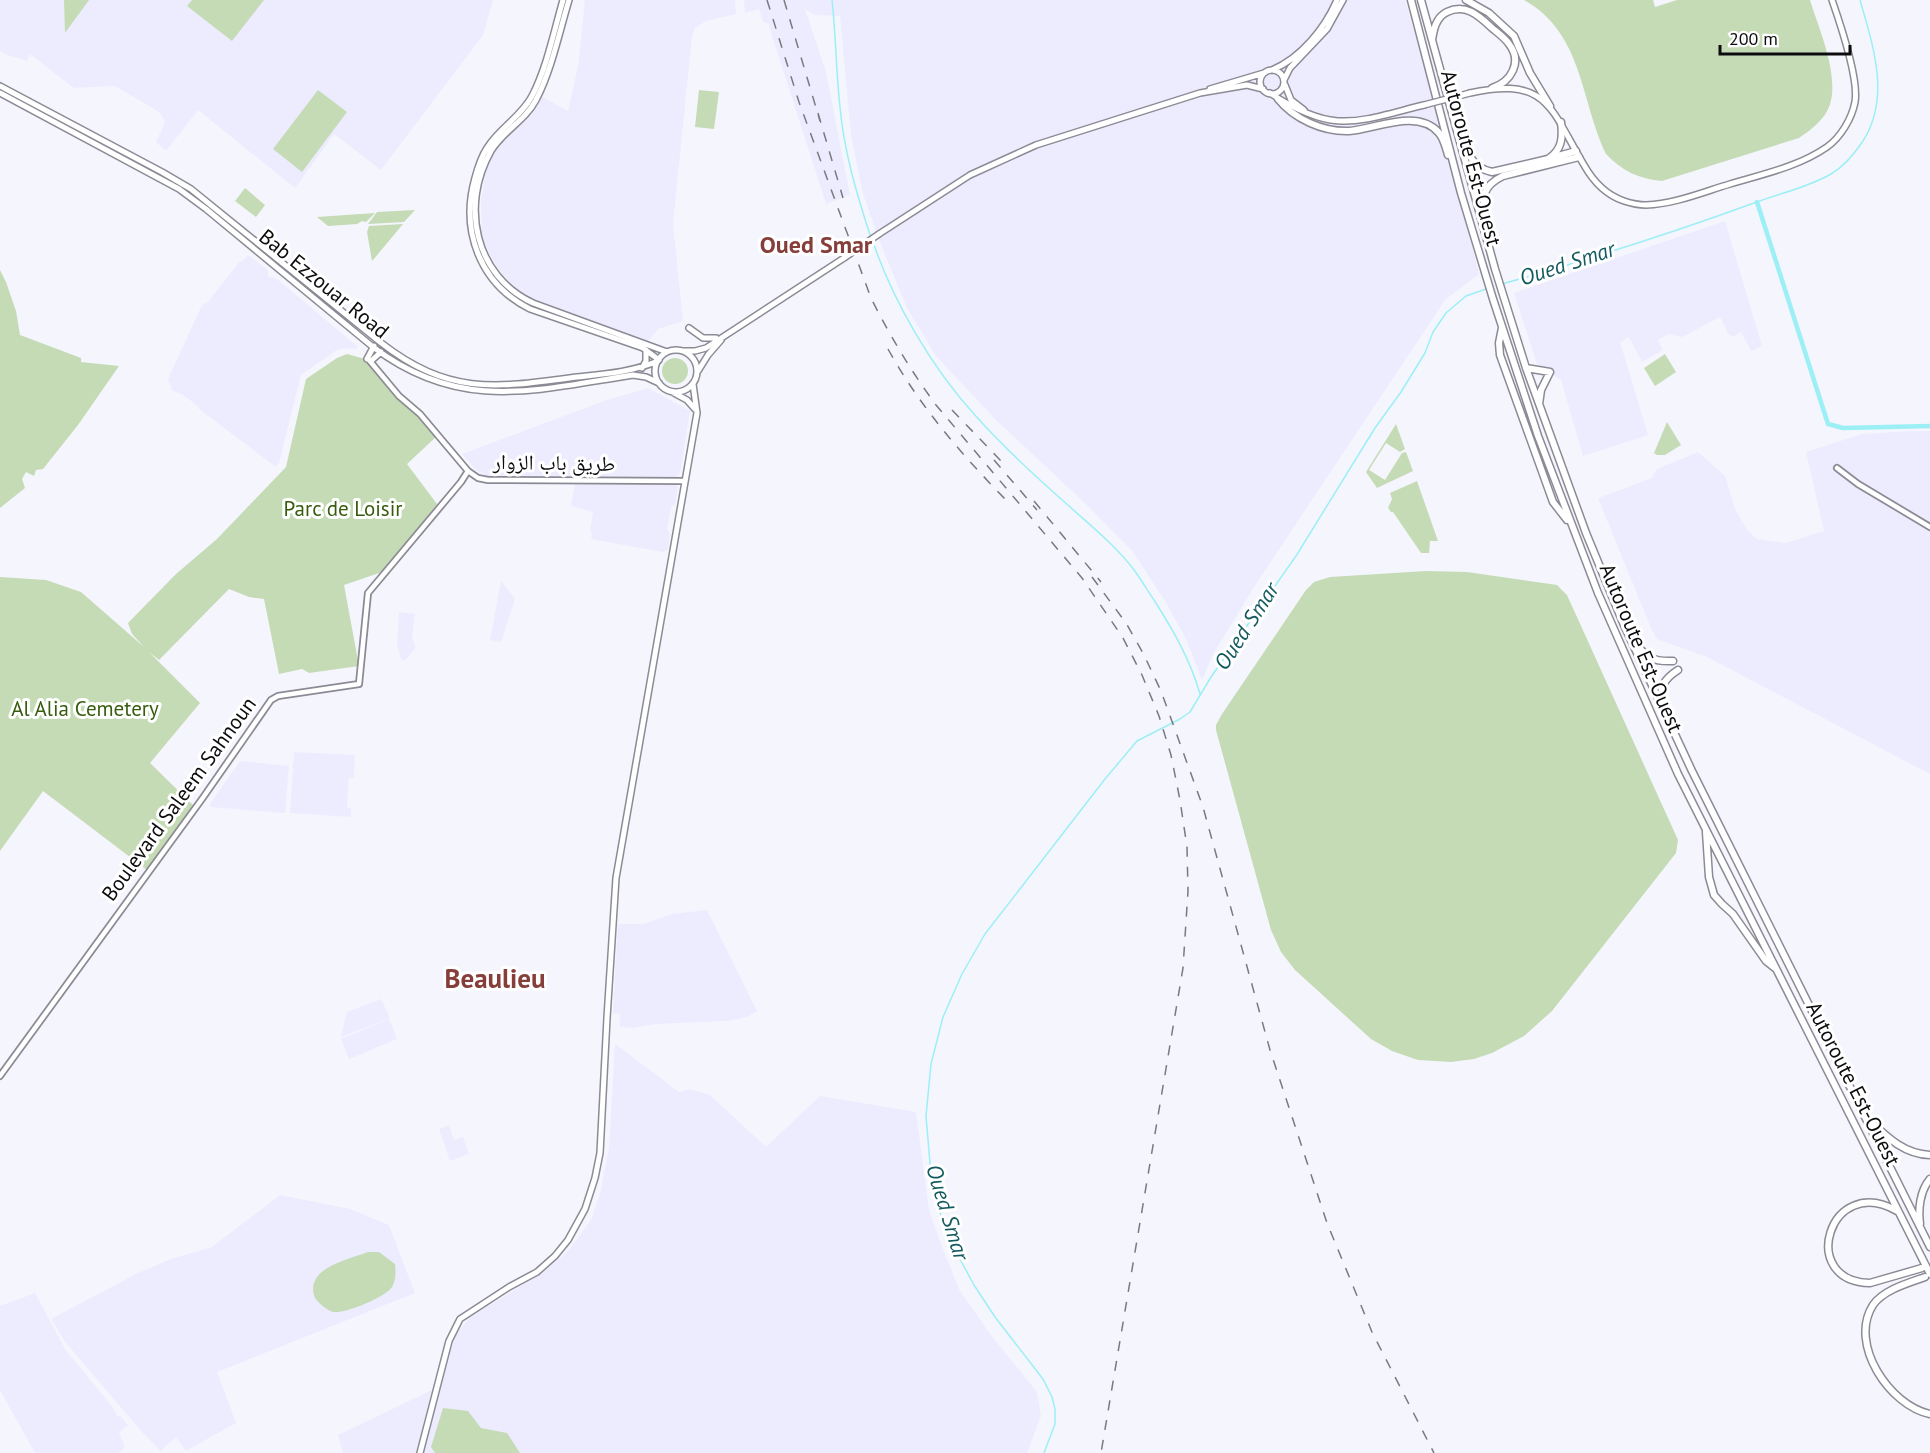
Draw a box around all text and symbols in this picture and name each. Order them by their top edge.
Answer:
scale bar [1720,18,1850,56]
text: 200 m [1729,27,1778,50]
street label: Autoroute Est-Ouest [1435,67,1508,249]
street label: Bab Ezzouar Road [254,223,395,344]
district label: Oued Smar [760,229,873,260]
water label: Oued Smar [1516,234,1620,292]
street label: طريق باب الزوار [492,448,615,477]
park label: Parc de Loisir [284,495,402,522]
street label: Autoroute Est-Ouest [1594,559,1689,736]
water label: Oued Smar [1207,576,1286,675]
street label: Boulevard Saleem Sahnoun [95,691,262,906]
park label: Al Alia Cemetery [11,695,159,722]
district label: Beaulieu [444,961,546,995]
street label: Autoroute Est-Ouest [1800,997,1907,1171]
water label: Oued Smar [920,1161,976,1265]

